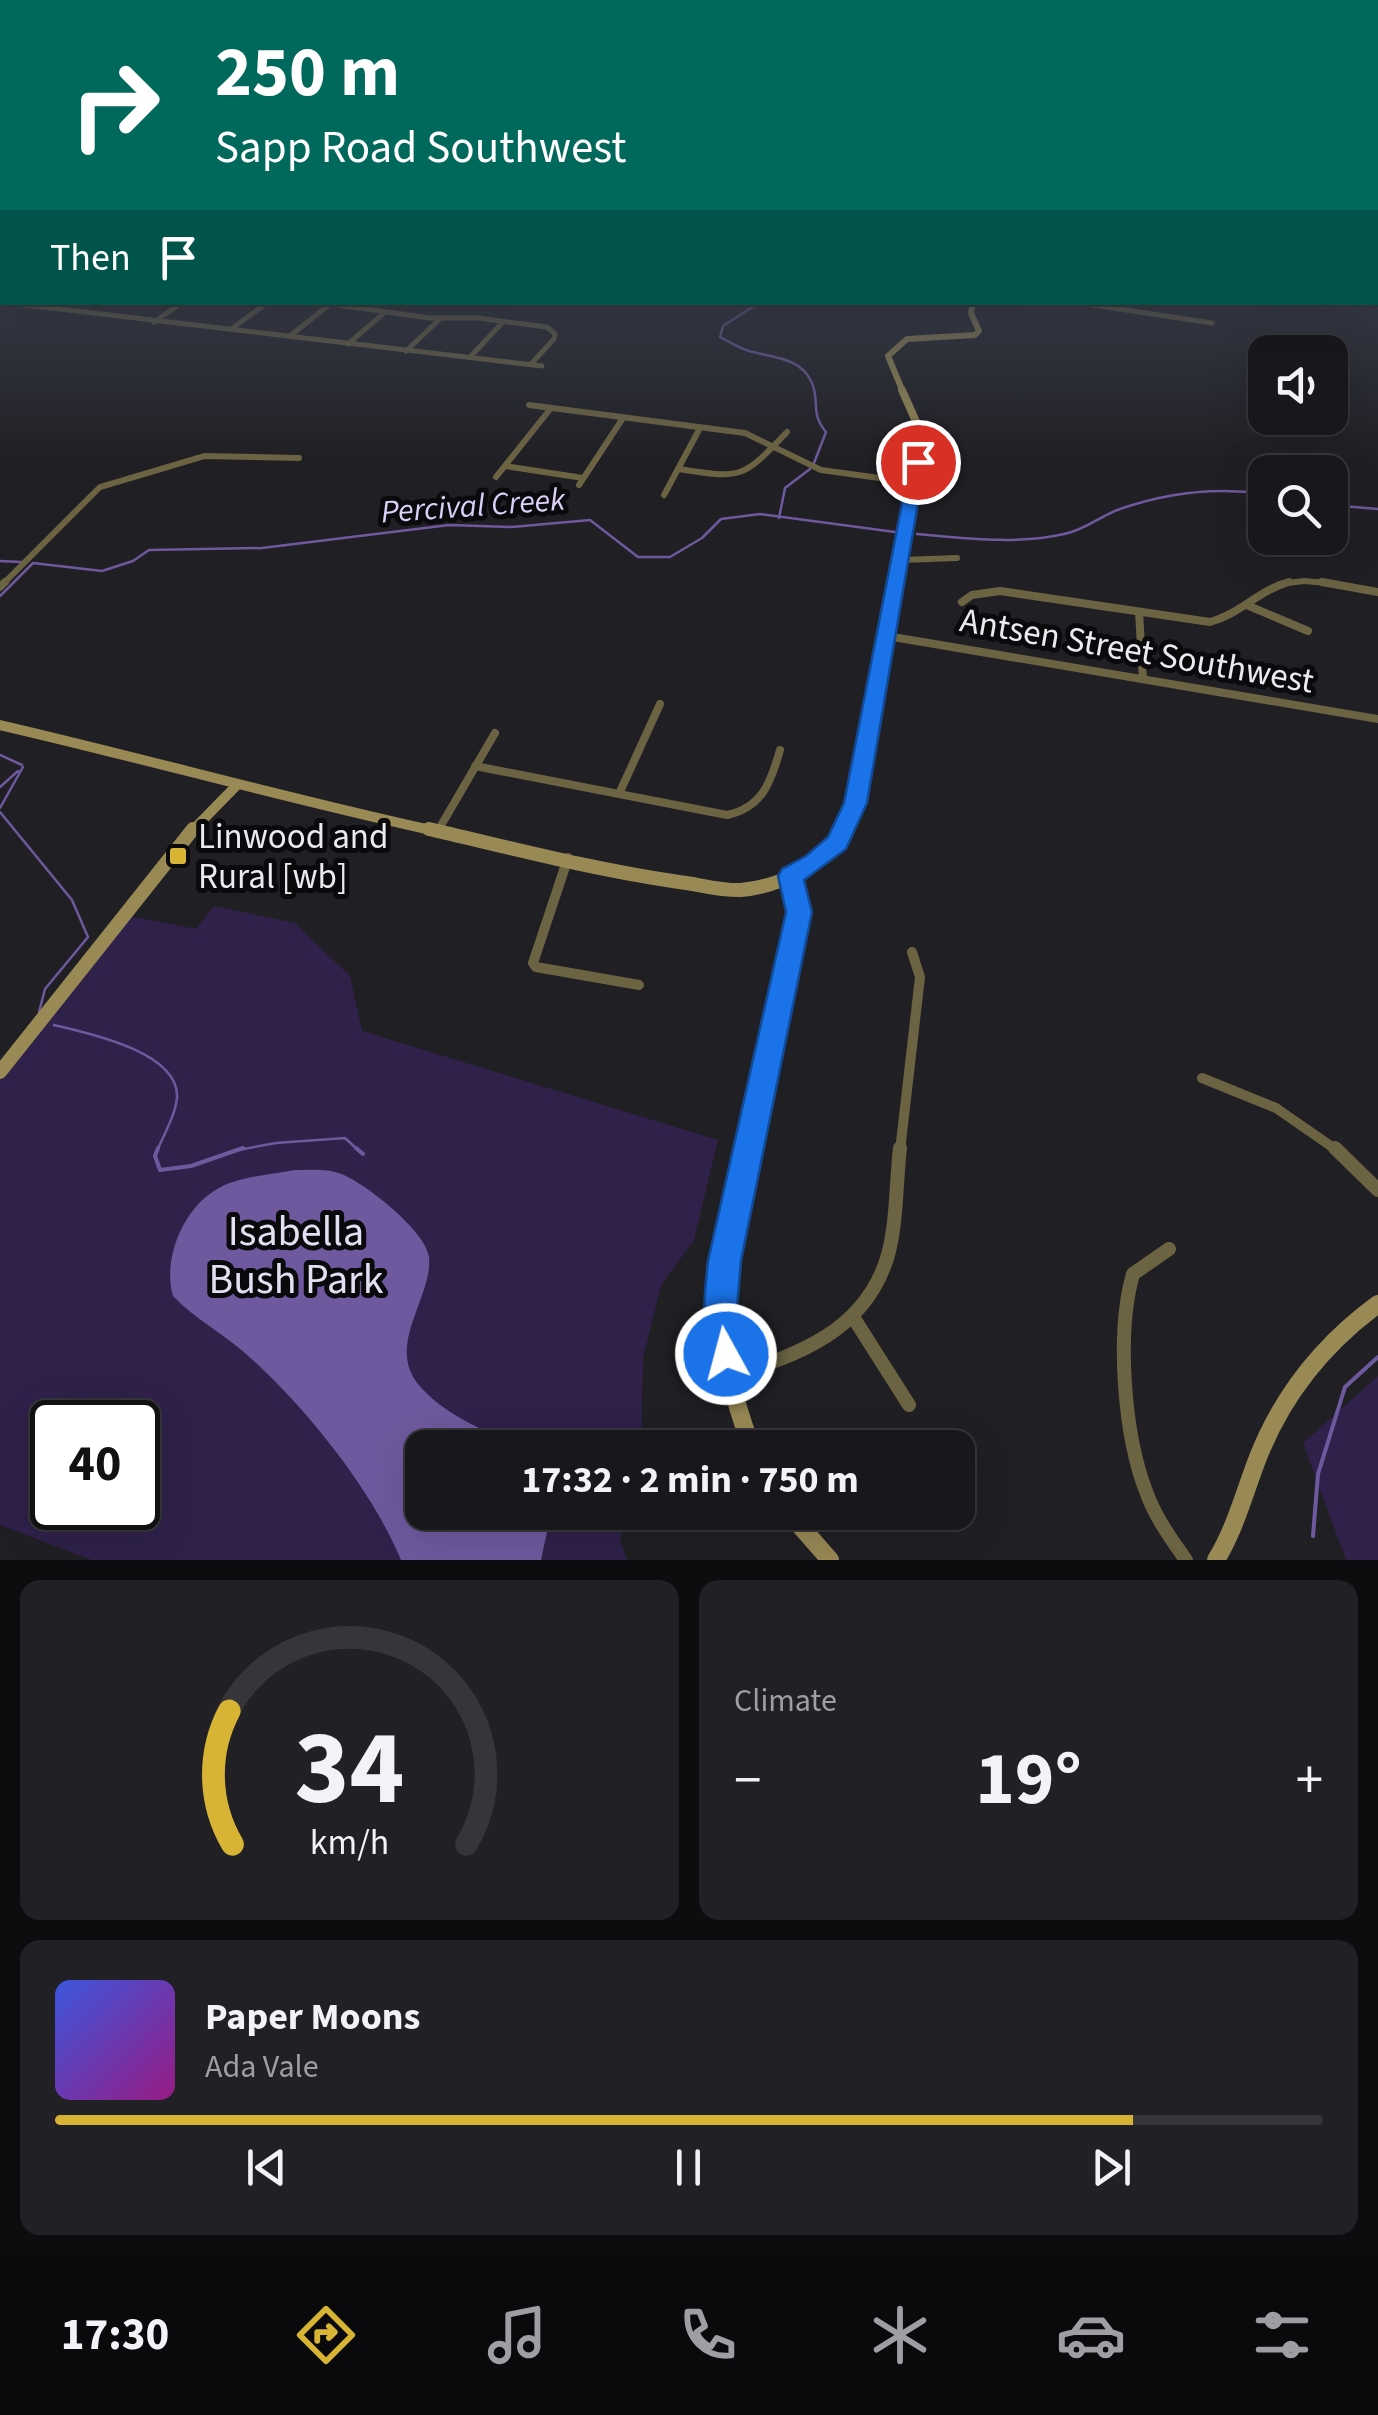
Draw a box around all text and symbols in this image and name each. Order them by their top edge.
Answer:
text: 250 m [215,23,400,123]
icon: right [50,40,180,170]
text: Sapp Road Southwest [215,116,627,180]
icon: arrive [151,230,206,285]
text: Then [50,231,131,285]
map controls [1248,335,1348,555]
button: sound [1248,335,1348,435]
pin [876,420,961,505]
icon: arrive [891,435,946,490]
button: search [1248,455,1348,555]
water label: Percival Creek [379,477,567,535]
street label: Antsen Street Southwest [956,595,1318,707]
place label: Linwood and Rural [wb] [198,812,388,902]
marker: Linwood and Rural [wb] [167,845,189,867]
park label: Isabella Bush Park [209,1202,384,1310]
position arrow [674,1302,778,1406]
speed limit sign: 40 [30,1400,160,1530]
text: 17:32 · 2 min · 750 m [521,1453,859,1507]
text: Climate [734,1678,837,1724]
text: 34 [295,1696,404,1844]
text: 19° [975,1726,1082,1833]
text: − [734,1742,761,1820]
text: + [1296,1742,1323,1820]
text: km/h [310,1817,389,1868]
text: Paper Moons [205,1990,420,2044]
text: Ada Vale [205,2044,319,2090]
icon: previous [239,2140,294,2195]
icon: pause [661,2140,716,2195]
icon: next [1084,2140,1139,2195]
icon: directions [291,2300,361,2370]
icon: music [482,2300,552,2370]
icon: phone [673,2300,743,2370]
icon: climate [865,2300,935,2370]
icon: car [1056,2300,1126,2370]
icon: filters [1247,2300,1317,2370]
text: 17:30 [61,2303,169,2367]

